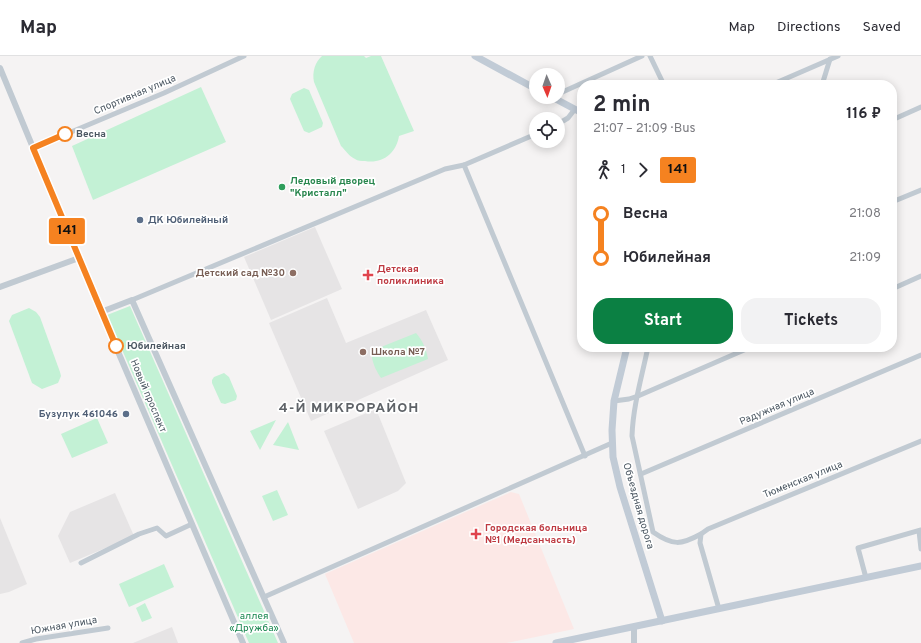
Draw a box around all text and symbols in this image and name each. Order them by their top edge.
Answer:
text: Map [20,16,57,40]
text: Map [729,19,755,36]
text: Directions [777,19,841,36]
text: Saved [863,19,901,36]
north arrow [529,68,565,104]
map controls [529,68,565,148]
street label: Спортивная улица [92,72,178,118]
text: 2 min [593,92,650,119]
text: 116 ₽ [846,105,881,124]
button: locate [529,112,565,148]
text: 21:07 – 21:09 · Bus [593,121,696,137]
marker: Весна [57,126,73,142]
place label: Весна [76,128,106,141]
icon: walk [593,159,615,181]
icon: forward [632,159,654,181]
text: 141 [668,161,688,178]
text: 1 [621,162,626,178]
place label: Ледовый дворец "Кристалл" [290,175,376,200]
marker: Ледовый дворец "Кристалл" [277,182,287,192]
text: Весна [623,205,668,224]
text: 21:08 [849,206,881,222]
place label: ДК Юбилейный [148,214,228,227]
marker: ДК Юбилейный [135,215,145,225]
line badge: 141 [44,218,90,244]
text: 141 [57,222,77,239]
text: Юбилейная [623,249,711,268]
text: 21:09 [849,250,881,266]
place label: Детская поликлиника [377,263,444,288]
place label: Детский сад №30 [196,267,285,280]
marker: Детский сад №30 [288,268,298,278]
marker: Детская поликлиника [362,269,374,281]
button: Start [593,298,733,344]
button: Tickets [741,298,881,344]
marker: Юбилейная [108,338,124,354]
place label: Юбилейная [127,340,186,353]
place label: Школа №7 [371,346,425,359]
marker: Школа №7 [358,347,368,357]
street label: Новый проспект [127,357,169,435]
street label: Радужная улица [738,385,816,429]
district label: 4-Й МИКРОРАЙОН [279,399,419,417]
place label: Бузулук 461046 [39,408,118,421]
marker: Бузулук 461046 [121,409,131,419]
street label: Тюменская улица [761,458,845,502]
street label: Объездная дорога [619,461,657,551]
place label: Городская больница №1 (Медсанчасть) [485,522,587,547]
marker: Городская больница №1 (Медсанчасть) [470,528,482,540]
park label: аллея «Дружба» [229,610,279,635]
street label: Южная улица [30,614,98,638]

